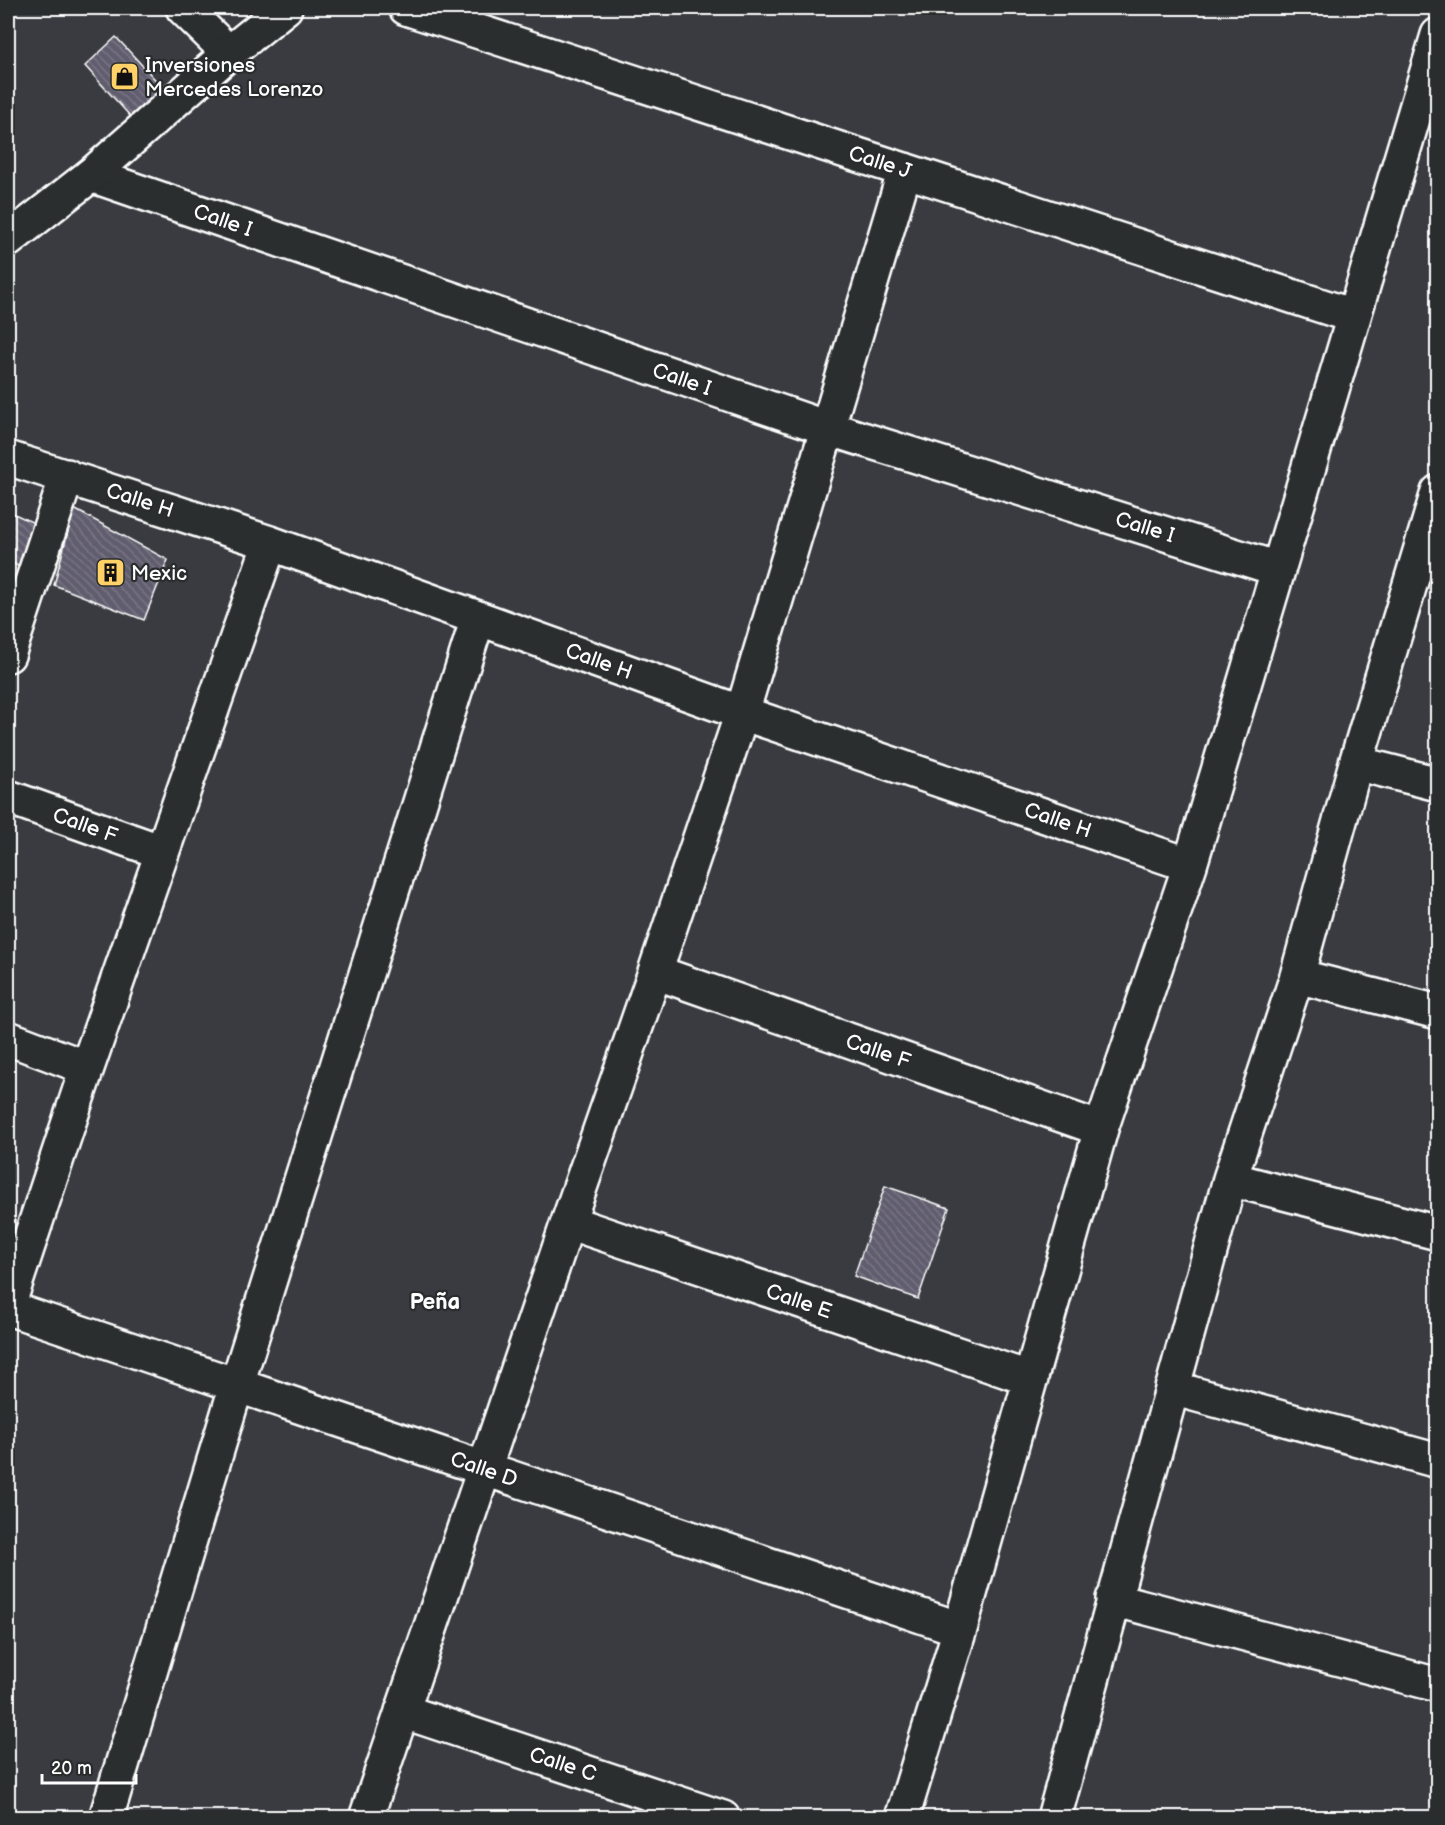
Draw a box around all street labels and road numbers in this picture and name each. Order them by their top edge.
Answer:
street label: Calle J [845,141,915,185]
street label: Calle I [190,199,256,242]
street label: Calle I [649,358,715,401]
street label: Calle H [103,478,177,523]
street label: Calle I [1112,507,1178,548]
street label: Calle H [562,638,636,685]
street label: Calle H [1021,797,1095,844]
street label: Calle F [49,802,121,849]
street label: Calle F [842,1029,914,1074]
street label: Calle E [763,1279,835,1324]
street label: Calle D [447,1446,521,1493]
street label: Calle C [526,1742,600,1787]

